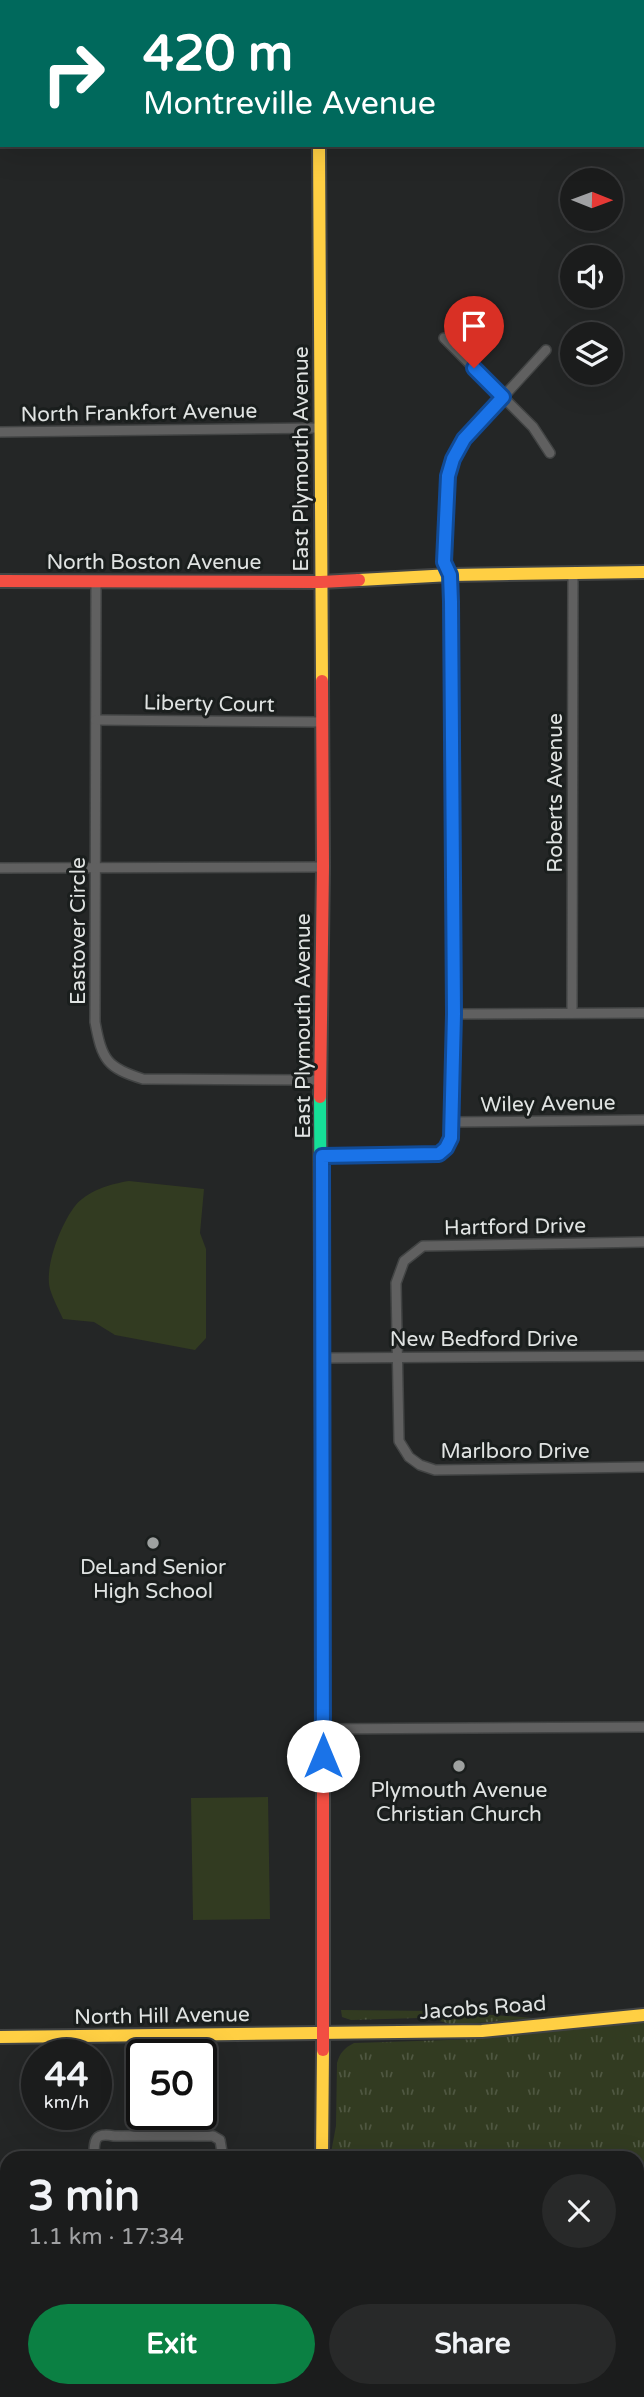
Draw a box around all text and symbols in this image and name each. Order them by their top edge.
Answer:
text: 420 m [143,25,293,84]
icon: right [28,28,119,119]
text: Montreville Avenue [143,85,436,123]
north arrow [560,168,623,231]
map controls [560,168,623,385]
button: sound [560,245,623,308]
pin [444,296,504,368]
icon: arrive [455,307,493,345]
button: layers [560,322,623,385]
street label: East Plymouth Avenue [289,346,314,572]
street label: North Frankfort Avenue [20,398,258,428]
street label: North Boston Avenue [47,550,262,575]
street label: Liberty Court [143,690,275,718]
street label: Roberts Avenue [543,713,568,873]
street label: Eastover Circle [66,857,91,1005]
street label: East Plymouth Avenue [291,913,316,1139]
street label: Wiley Avenue [480,1090,616,1118]
street label: Hartford Drive [444,1213,586,1241]
street label: New Bedford Drive [390,1327,578,1352]
street label: Marlboro Drive [440,1439,590,1464]
marker: DeLand Senior High School [145,1535,161,1551]
place label: DeLand Senior High School [80,1555,226,1604]
position arrow [286,1719,360,1793]
marker: Plymouth Avenue Christian Church [451,1758,467,1774]
place label: Plymouth Avenue Christian Church [371,1778,547,1827]
street label: Jacobs Road [419,1991,547,2025]
street label: North Hill Avenue [74,2002,250,2030]
speed limit sign: 50 [126,2039,217,2130]
text: 44 [45,2054,88,2096]
text: km/h [44,2091,89,2113]
text: 3 min [28,2171,140,2222]
button: close [542,2174,616,2248]
text: 1.1 km · 17:34 [28,2223,184,2251]
button: Exit [28,2304,315,2384]
button: Share [329,2304,616,2384]

